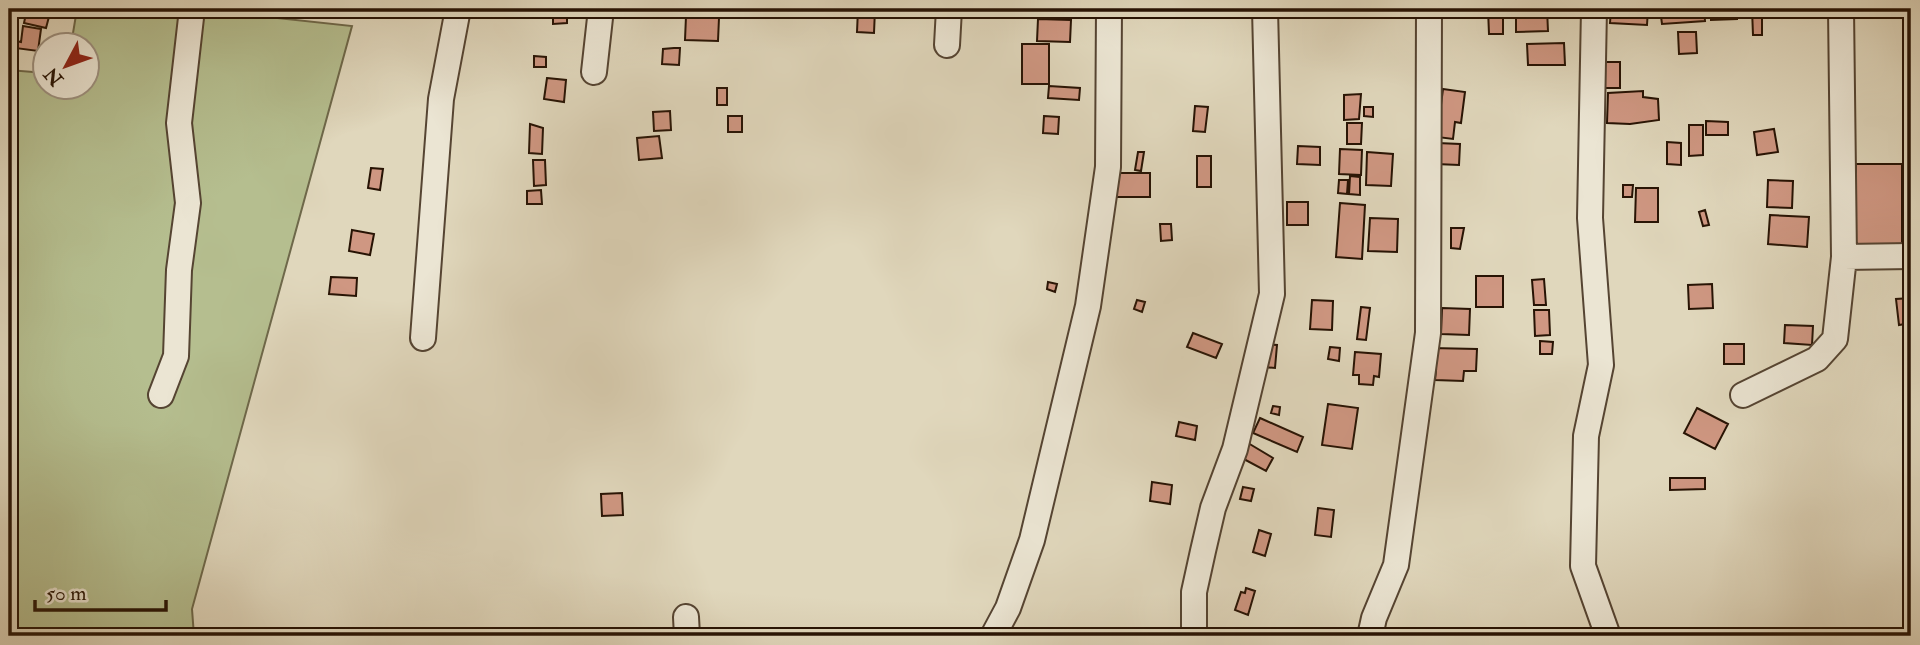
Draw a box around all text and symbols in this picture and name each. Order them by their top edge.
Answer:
north arrow [32,32,102,102]
text: N [39,61,69,92]
scale bar [35,568,166,612]
text: 50 m [46,580,87,607]

